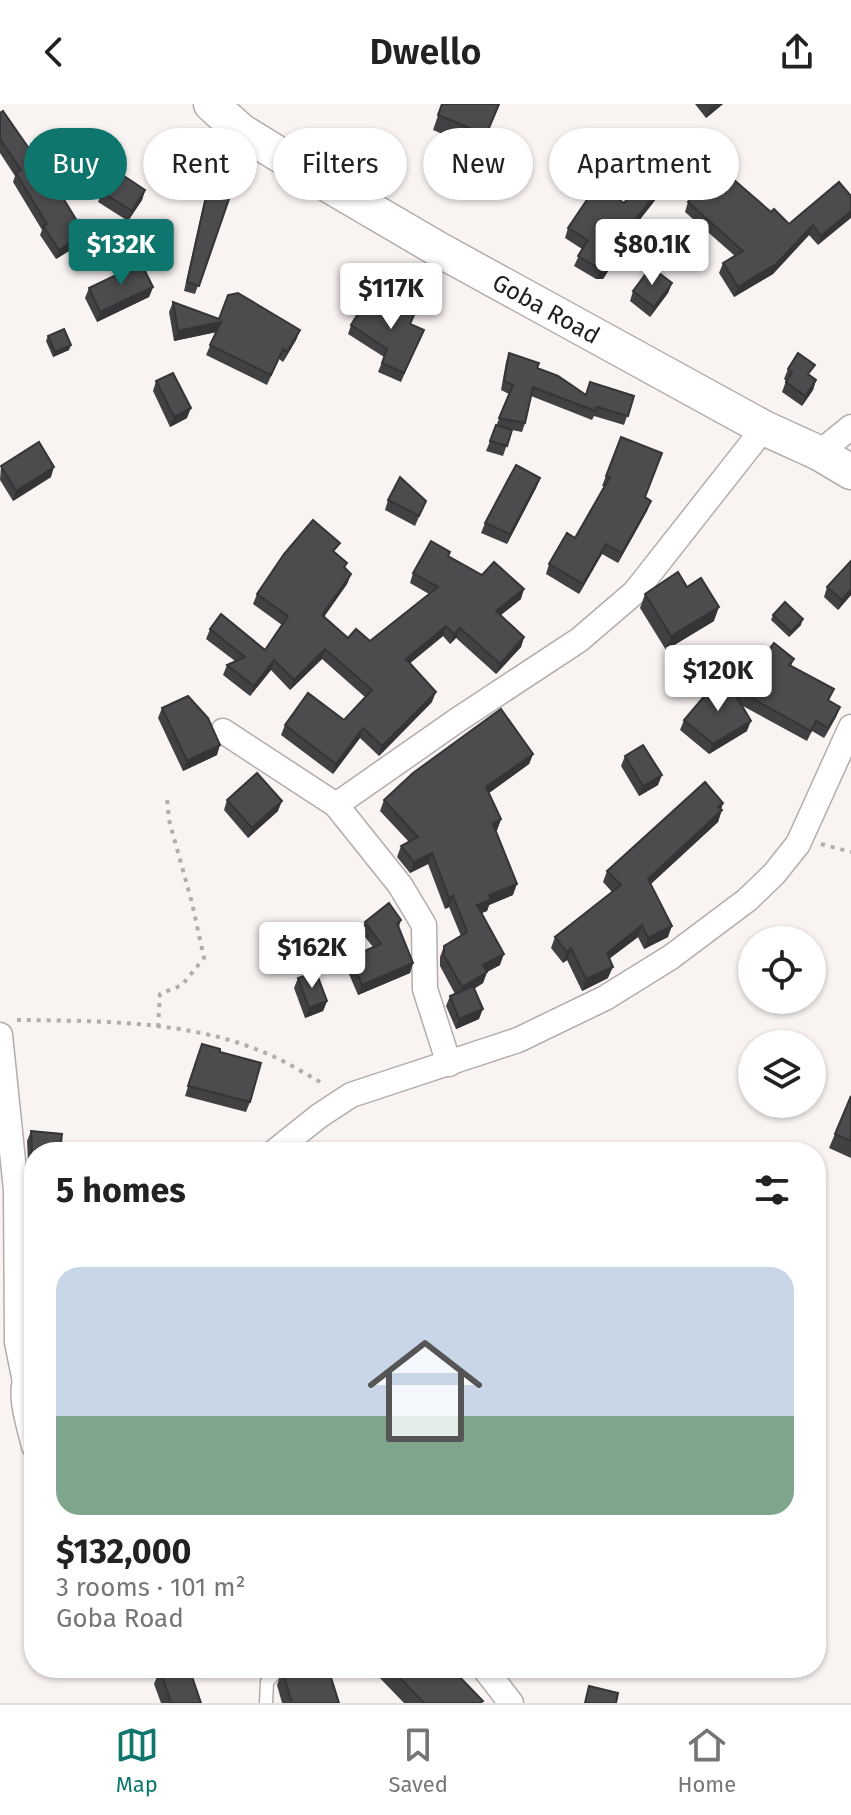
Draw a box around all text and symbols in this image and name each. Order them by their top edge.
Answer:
icon: back [32,30,76,74]
text: Dwello [369,30,482,74]
icon: share [775,30,819,74]
chip: Buy [24,128,127,200]
chip: Rent [143,128,257,200]
chip: Filters [273,128,407,200]
chip: New [423,128,533,200]
chip: Apartment [549,128,739,200]
pin: $132K [65,219,177,287]
pin: $80.1K [587,219,717,287]
text: $132K [87,229,155,260]
text: $80.1K [614,229,690,260]
pin: $117K [335,263,447,331]
street label: Goba Road [488,268,604,350]
text: $117K [358,273,424,304]
pin: $120K [662,645,774,713]
text: $120K [683,655,753,686]
pin: $162K [256,922,368,990]
map controls [738,926,826,1118]
button: locate [738,926,826,1014]
text: $162K [277,932,347,963]
button: layers [738,1030,826,1118]
icon: filters [750,1168,794,1212]
text: 5 homes [56,1170,186,1211]
icon: home [353,1319,497,1463]
text: $132,000 [56,1531,192,1572]
text: 3 rooms · 101 m² [56,1572,246,1603]
text: Goba Road [56,1603,184,1634]
tab: Map [115,1723,159,1798]
tab: Saved [388,1723,448,1798]
tab: Home [678,1723,736,1798]

